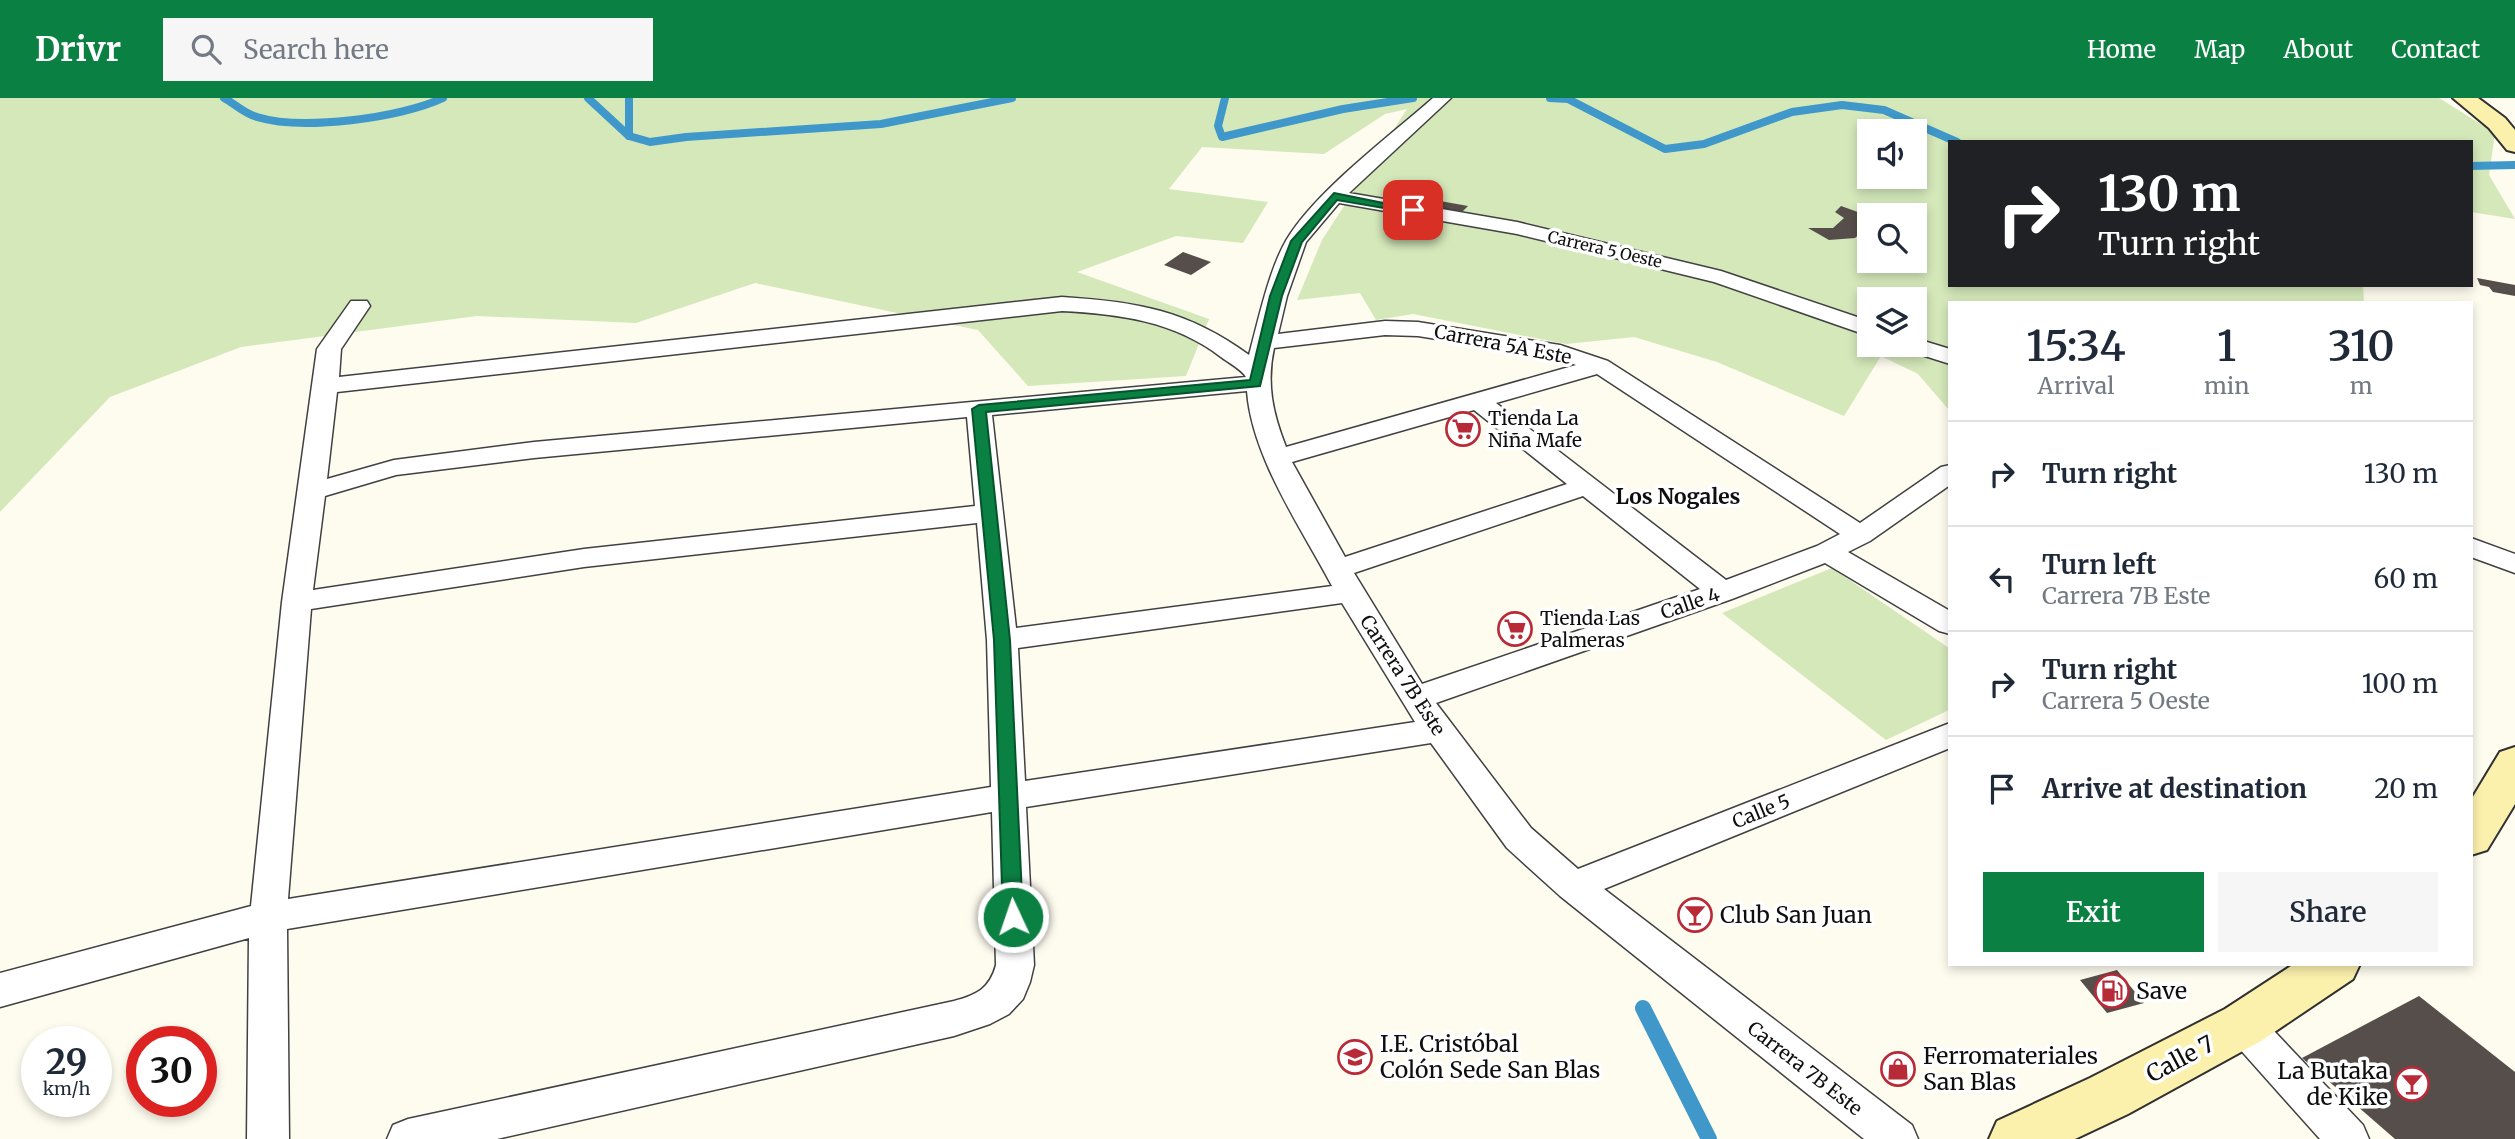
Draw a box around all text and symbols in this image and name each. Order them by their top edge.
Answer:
search box [163,18,653,81]
text: Drivr [35,29,121,70]
icon: search [187,30,225,68]
text: Search here [243,33,389,66]
text: Home [2087,34,2156,65]
text: Map [2194,34,2245,65]
text: About [2283,34,2353,65]
text: Contact [2391,34,2480,65]
map controls [1857,119,1927,357]
button: sound [1857,119,1927,189]
text: 130 m [2098,163,2241,224]
icon: right [1983,168,2074,259]
pin [1383,180,1443,240]
icon: arrive [1394,191,1432,229]
button: search [1857,203,1927,273]
text: Turn right [2098,224,2260,264]
street label: Carrera 5 Oeste [1546,226,1664,272]
button: layers [1857,287,1927,357]
street label: Carrera 5A Este [1432,319,1574,369]
text: 15:34 [2026,320,2126,372]
text: 1 [2217,320,2236,372]
text: 310 [2328,320,2395,372]
text: Arrival [2038,371,2114,400]
text: min [2204,371,2249,400]
text: m [2350,371,2373,400]
place label: Tienda La Niña Mafe [1488,406,1582,452]
supermarket icon: Tienda La Niña Mafe [1444,410,1482,448]
icon: right [1983,455,2021,493]
text: Turn right [2042,457,2177,490]
text: 130 m [2364,457,2438,490]
district label: Los Nogales [1616,483,1741,510]
text: Turn left [2042,548,2156,581]
icon: left [1983,560,2021,598]
text: 60 m [2374,562,2438,595]
text: Carrera 7B Este [2042,581,2210,610]
street label: Calle 4 [1657,582,1723,624]
place label: Tienda Las Palmeras [1540,606,1640,652]
street label: Carrera 7B Este [1355,610,1451,740]
supermarket icon: Tienda Las Palmeras [1496,610,1534,648]
text: Turn right [2042,653,2177,686]
icon: right [1983,665,2021,703]
text: 100 m [2362,667,2438,700]
text: Carrera 5 Oeste [2042,686,2210,715]
icon: arrive [1983,770,2021,808]
text: Arrive at destination [2042,772,2307,805]
text: 20 m [2374,772,2438,805]
street label: Calle 5 [1729,789,1793,833]
button: Exit [1983,872,2204,952]
button: Share [2218,872,2438,952]
position arrow [976,880,1050,954]
bar icon: Club San Juan [1676,896,1714,934]
place label: Club San Juan [1720,900,1872,929]
fuel station icon: Save [2093,972,2131,1010]
place label: Save [2136,976,2187,1005]
street label: Carrera 7B Este [1743,1016,1867,1120]
speed limit sign: 30 [126,1026,217,1117]
place label: I.E. Cristóbal Colón Sede San Blas [1380,1029,1600,1084]
street label: Calle 7 [2141,1029,2219,1088]
school or university icon: I.E. Cristóbal Colón Sede San Blas [1336,1038,1374,1076]
text: 29 [46,1040,87,1084]
place label: Ferromateriales San Blas [1923,1041,2098,1096]
shop icon: Ferromateriales San Blas [1879,1050,1917,1088]
place label: La Butaka de Kike [2277,1056,2388,1111]
bar icon: La Butaka de Kike [2393,1065,2431,1103]
text: km/h [43,1077,90,1100]

